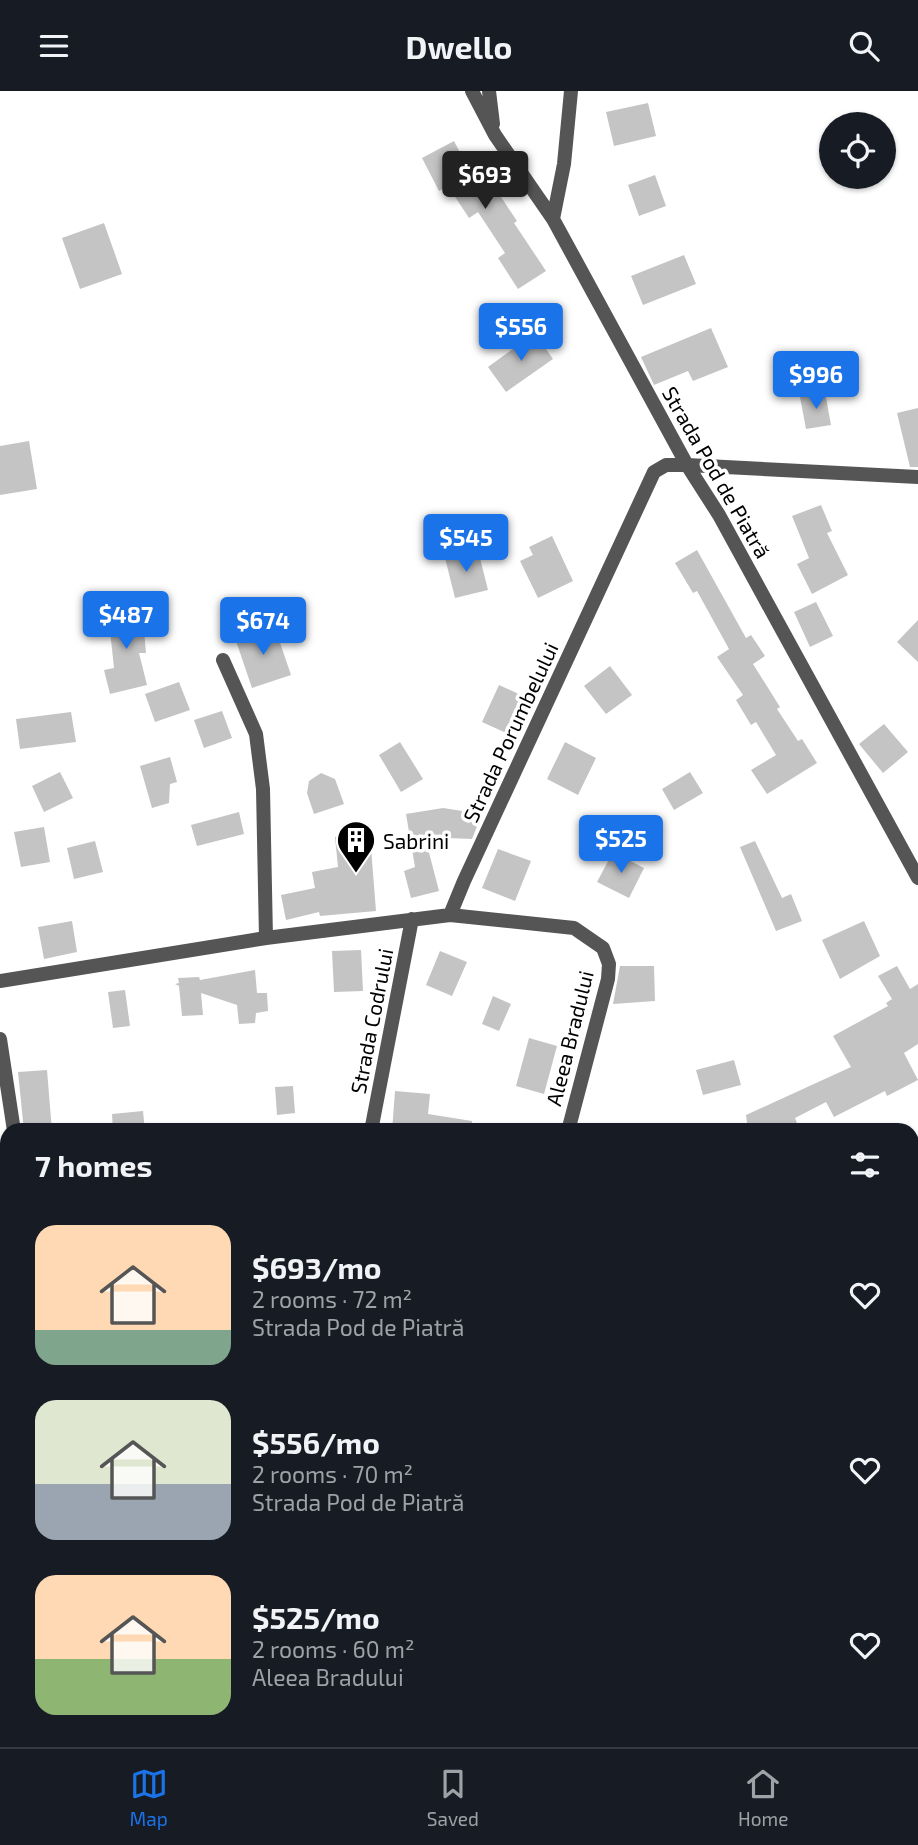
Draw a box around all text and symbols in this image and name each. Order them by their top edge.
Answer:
icon: menu [35,27,73,65]
text: Dwello [406,27,512,65]
icon: search [845,27,883,65]
map controls [819,112,896,189]
button: locate [819,112,896,189]
pin: $693 [444,151,526,211]
text: $693 [458,160,512,188]
pin: $556 [480,303,562,363]
text: $556 [495,312,547,340]
pin: $996 [775,351,857,411]
text: $996 [789,360,843,388]
street label: Strada Pod de Piatră [658,382,776,562]
pin: $545 [425,515,507,574]
text: $545 [439,523,493,551]
pin: $487 [85,591,167,651]
pin: $674 [222,597,304,657]
text: $487 [99,600,153,628]
text: $674 [236,606,290,634]
street label: Strada Porumbelului [457,638,563,826]
pin: $525 [580,815,662,875]
building icon: Sabrini [335,819,377,874]
text: $525 [595,824,647,852]
place label: Sabrini [383,828,449,853]
street label: Strada Codrului [345,946,397,1096]
street label: Aleea Bradului [540,968,598,1108]
icon: filters [846,1146,884,1184]
text: 7 homes [35,1147,152,1183]
text: $693/mo [252,1249,382,1285]
icon: home [91,1253,175,1337]
icon: heart [846,1276,884,1314]
text: 2 rooms · 72 m² [252,1285,412,1313]
text: Strada Pod de Piatră [252,1313,464,1341]
text: $556/mo [252,1424,380,1460]
icon: home [91,1428,175,1512]
icon: heart [846,1451,884,1489]
text: 2 rooms · 70 m² [252,1460,413,1488]
text: Strada Pod de Piatră [252,1488,464,1516]
text: $525/mo [252,1599,380,1635]
icon: home [91,1603,175,1687]
icon: heart [846,1626,884,1664]
text: 2 rooms · 60 m² [252,1635,414,1663]
text: Aleea Bradului [252,1663,404,1691]
tab: Map [130,1765,168,1830]
tab: Saved [427,1765,479,1830]
tab: Home [738,1765,788,1830]

